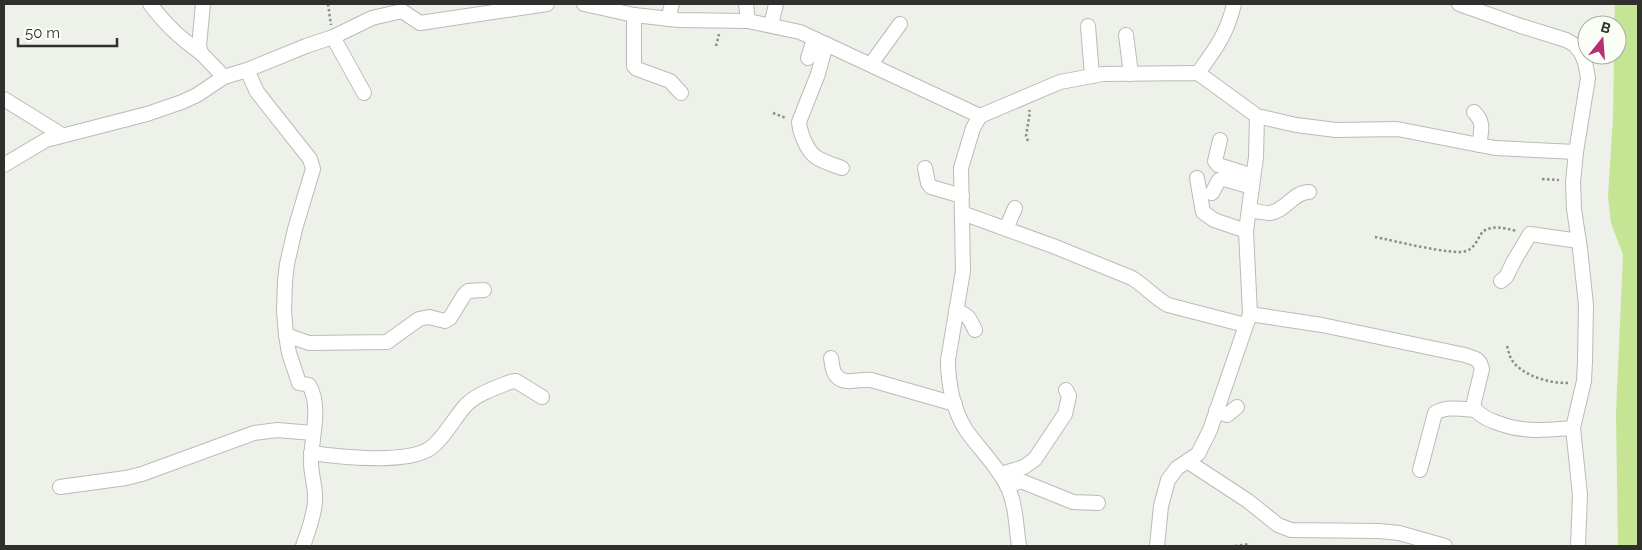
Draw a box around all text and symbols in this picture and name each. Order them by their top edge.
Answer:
scale bar [18,15,116,47]
north arrow [1577,15,1627,65]
text: B [1599,19,1613,37]
text: 50 m [25,24,60,42]

